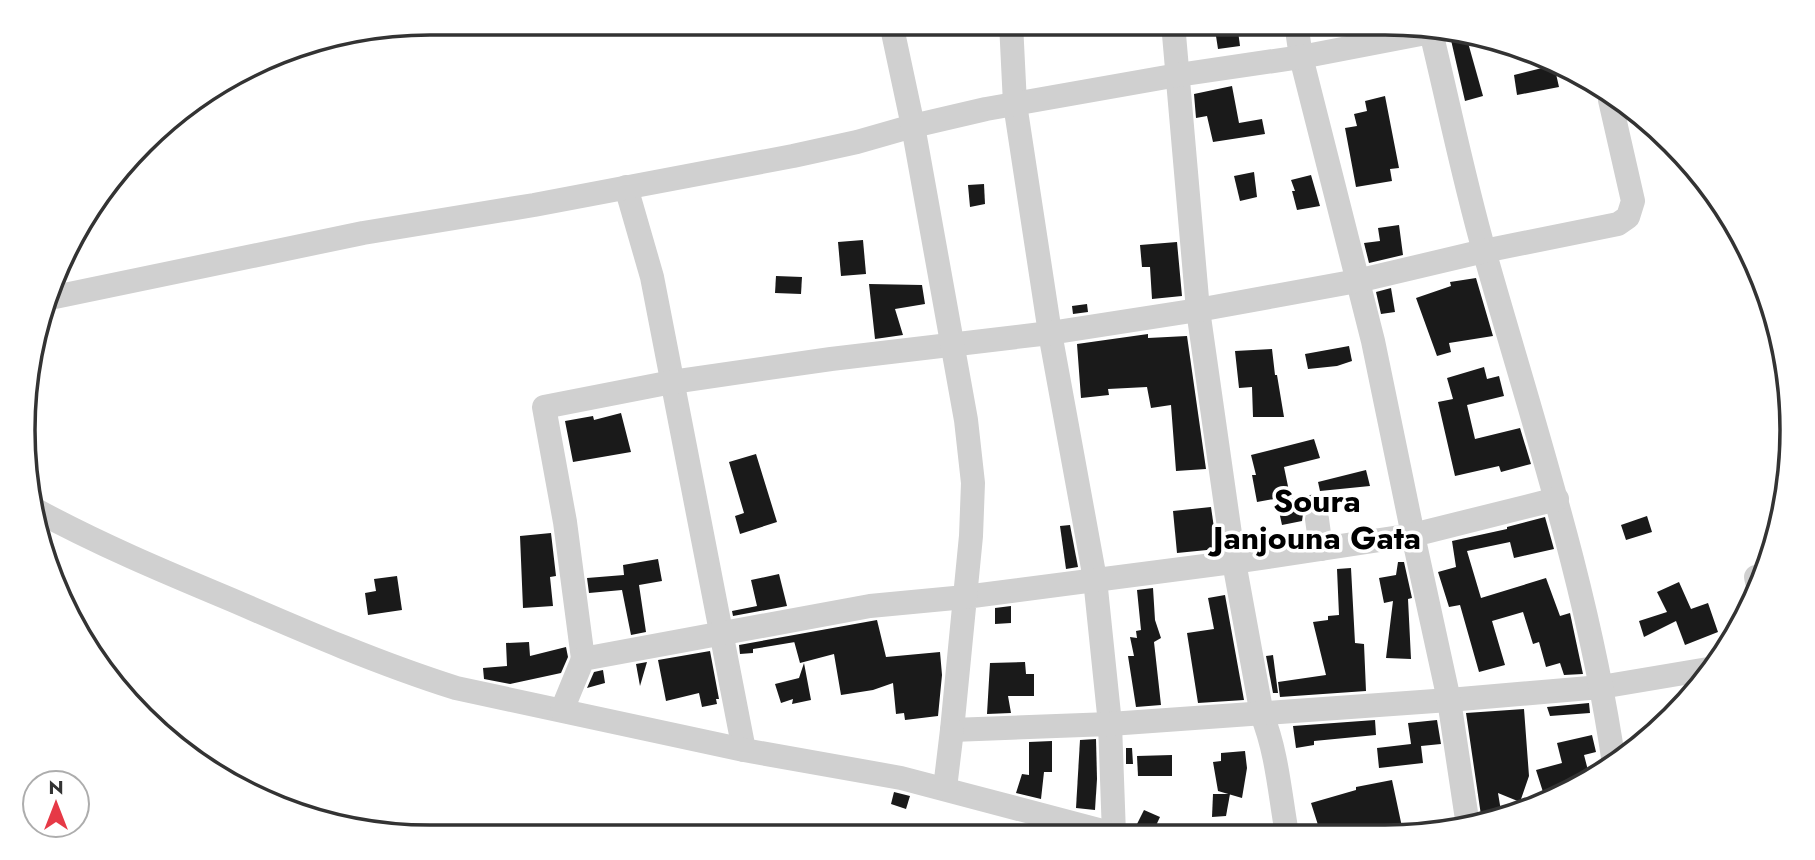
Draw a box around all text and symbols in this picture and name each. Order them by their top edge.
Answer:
district label: Soura Janjouna Gata [1207,478,1421,561]
north arrow [21,769,91,839]
text: N [48,774,64,801]

